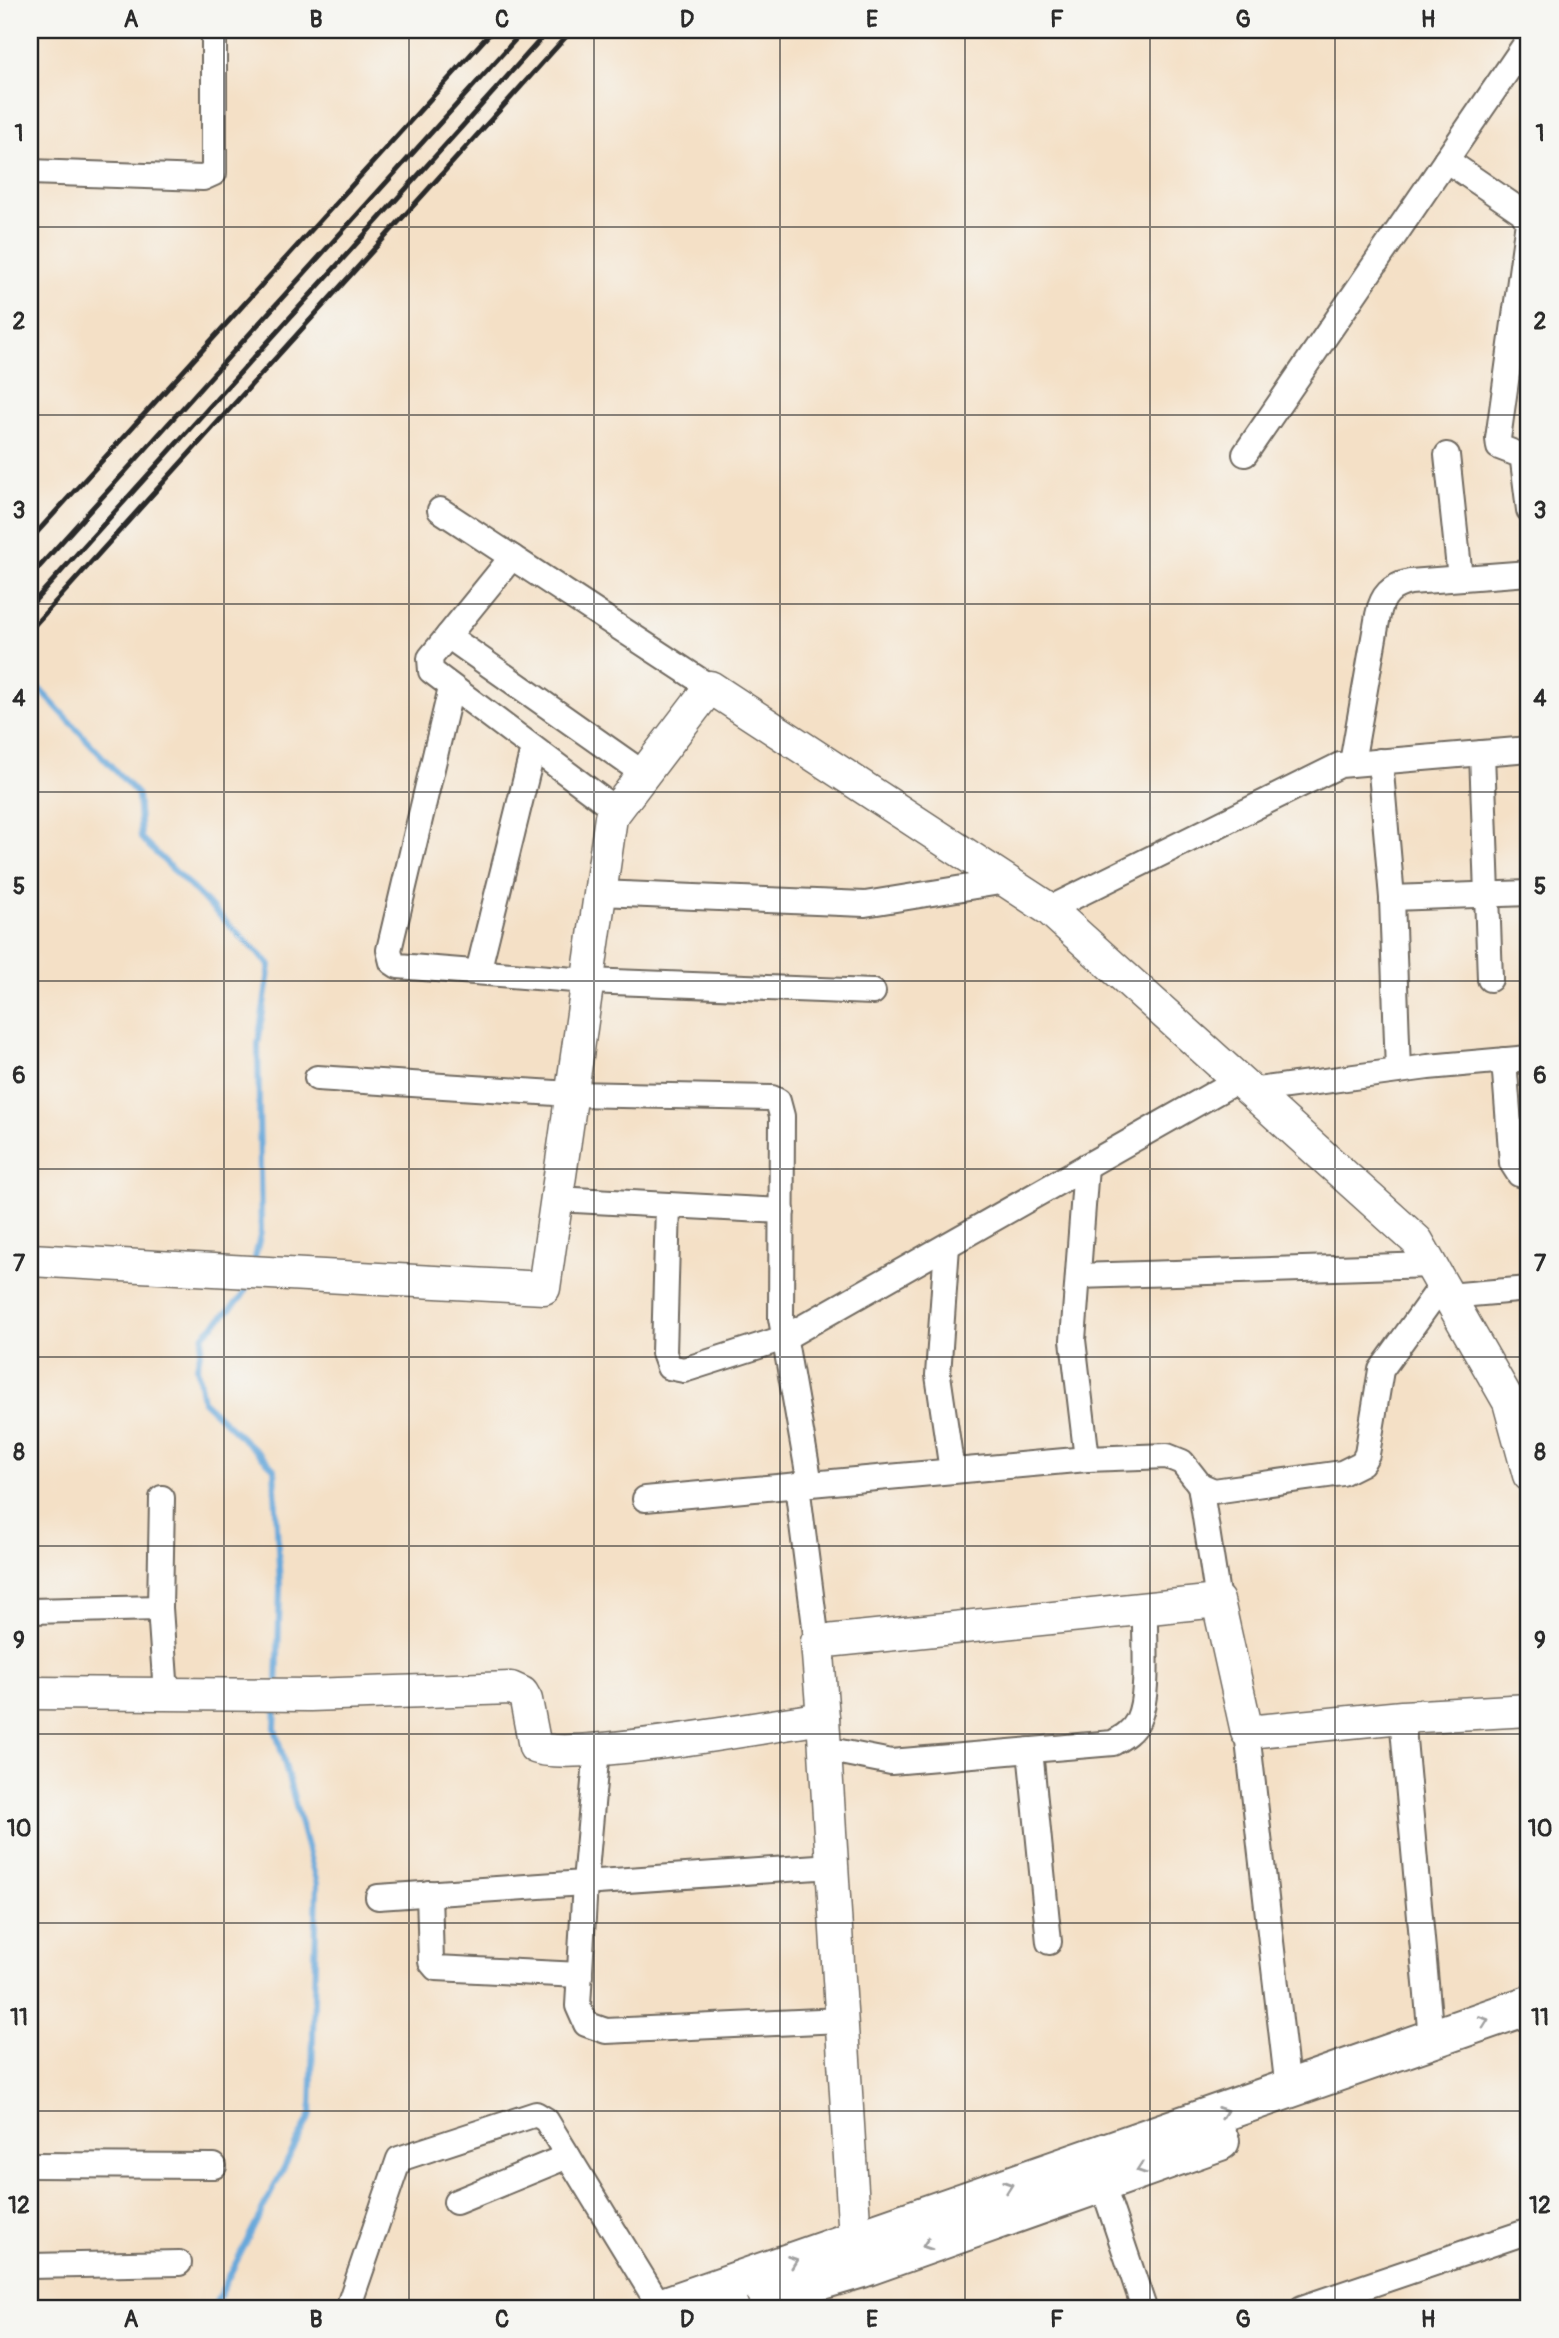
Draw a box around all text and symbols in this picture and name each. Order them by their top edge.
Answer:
text: A [124,5,139,34]
text: B [309,5,323,34]
text: C [495,5,509,34]
text: D [680,5,694,34]
text: E [866,5,878,34]
text: F [1050,5,1064,34]
text: G [1235,5,1251,34]
text: H [1421,5,1435,34]
text: 1 [15,119,24,148]
text: 1 [1536,119,1545,148]
text: 2 [13,307,26,336]
text: 2 [1534,307,1547,336]
text: 3 [13,496,25,525]
text: 3 [1534,496,1546,525]
text: 4 [12,684,26,713]
text: 4 [1533,684,1547,713]
text: 5 [13,872,25,901]
text: 5 [1534,872,1546,901]
text: 6 [12,1061,26,1090]
text: 6 [1533,1061,1547,1090]
text: 7 [13,1249,26,1278]
text: 7 [1534,1249,1547,1278]
text: 8 [13,1438,25,1467]
text: 8 [1534,1438,1546,1467]
text: 9 [13,1626,25,1655]
text: 9 [1534,1626,1546,1655]
text: 10 [7,1814,31,1843]
text: 10 [1528,1814,1552,1843]
text: 11 [10,2003,28,2032]
text: 11 [1531,2003,1549,2032]
one-way arrow [1478,2015,1490,2029]
one-way arrow [1217,2106,1229,2120]
one-way arrow [1136,2161,1148,2175]
one-way arrow [1002,2180,1014,2194]
text: 12 [8,2191,30,2220]
text: 12 [1529,2191,1551,2220]
one-way arrow [921,2237,933,2251]
one-way arrow [787,2255,799,2269]
text: A [124,2305,139,2334]
text: B [309,2305,323,2334]
text: C [495,2305,509,2334]
text: D [680,2305,694,2334]
text: E [866,2305,878,2334]
text: F [1050,2305,1064,2334]
text: G [1235,2305,1251,2334]
text: H [1421,2305,1435,2334]

